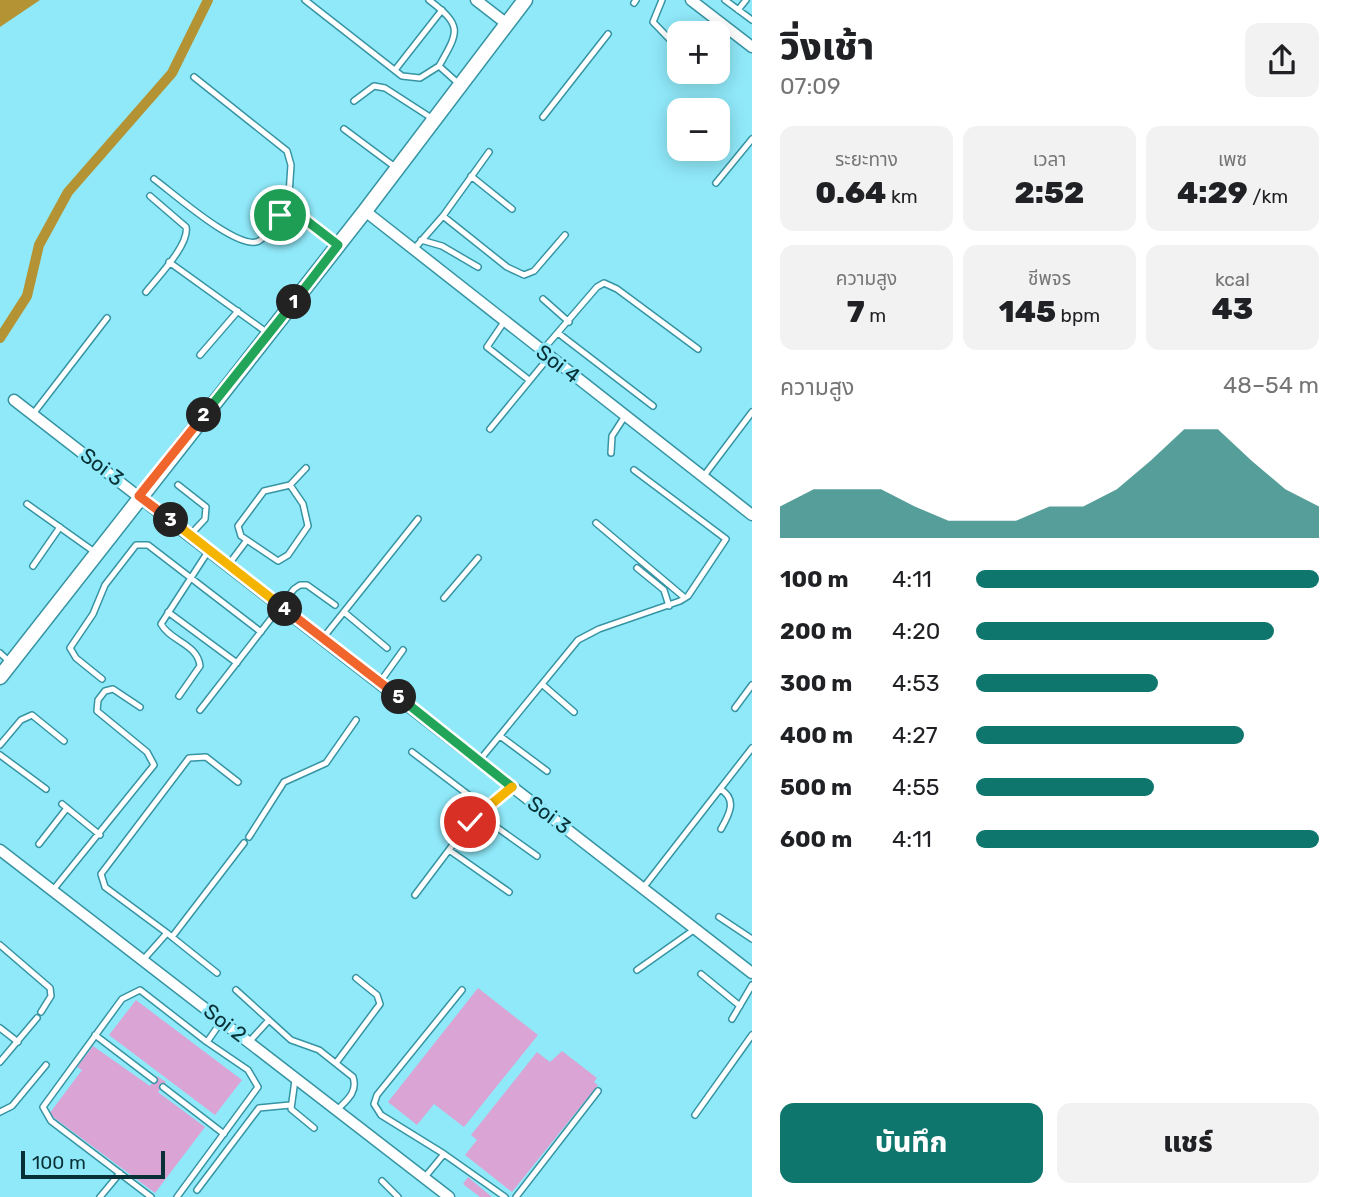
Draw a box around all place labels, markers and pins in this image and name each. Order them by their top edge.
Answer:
pin [250,185,310,245]
pin: 1 [276,284,312,320]
pin: 2 [186,398,222,432]
pin: 3 [154,503,188,538]
pin: 4 [268,592,302,626]
pin: 5 [382,680,416,714]
pin [440,792,500,852]

